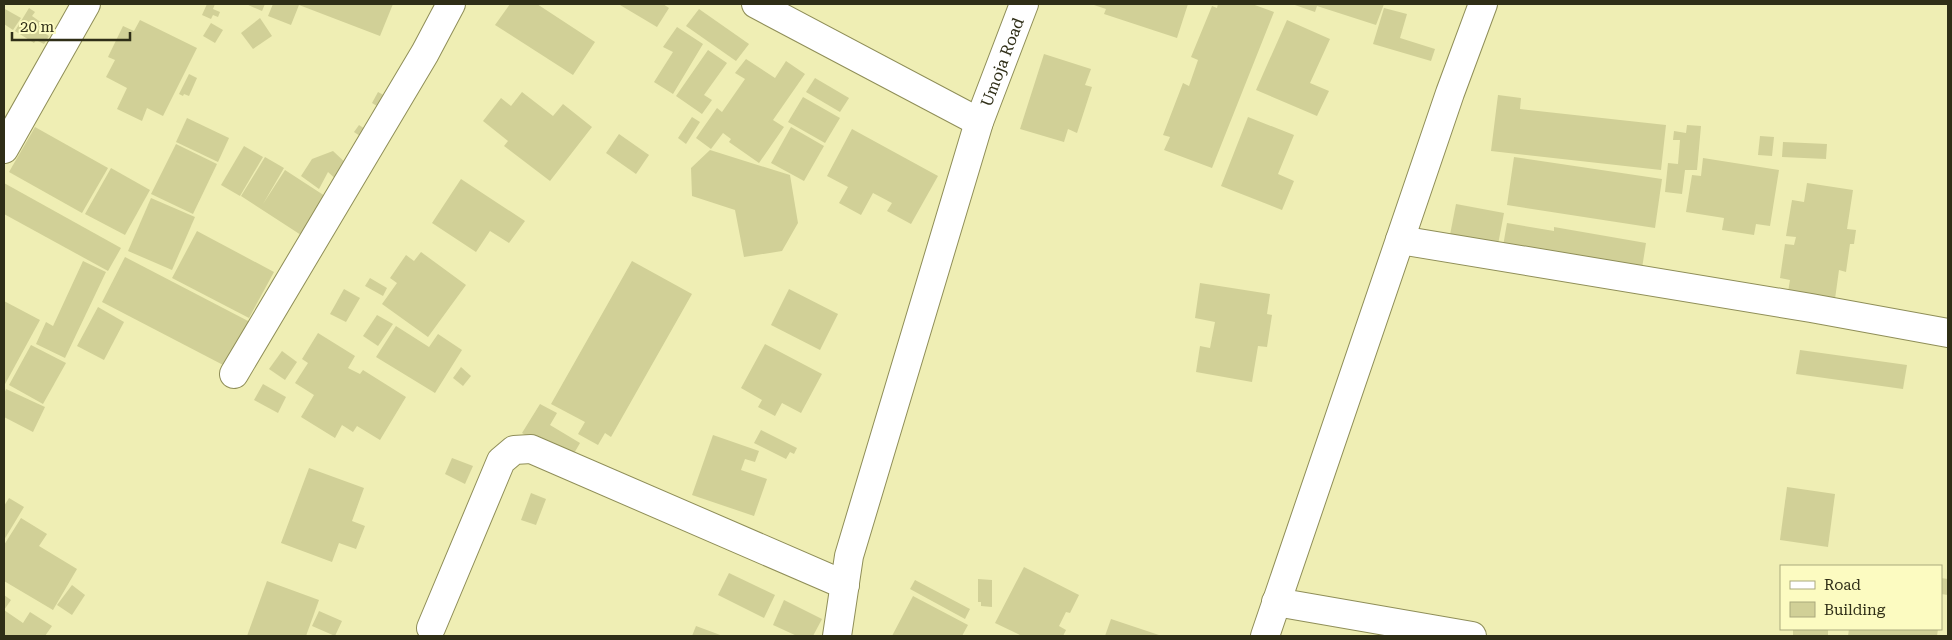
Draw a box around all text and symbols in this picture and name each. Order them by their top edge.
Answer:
scale bar [12,10,130,42]
street label: Umoja Road [976,15,1027,109]
text: 20 m [20,18,55,36]
legend [1780,565,1942,630]
text: Road [1824,576,1861,594]
text: Building [1824,601,1886,619]

